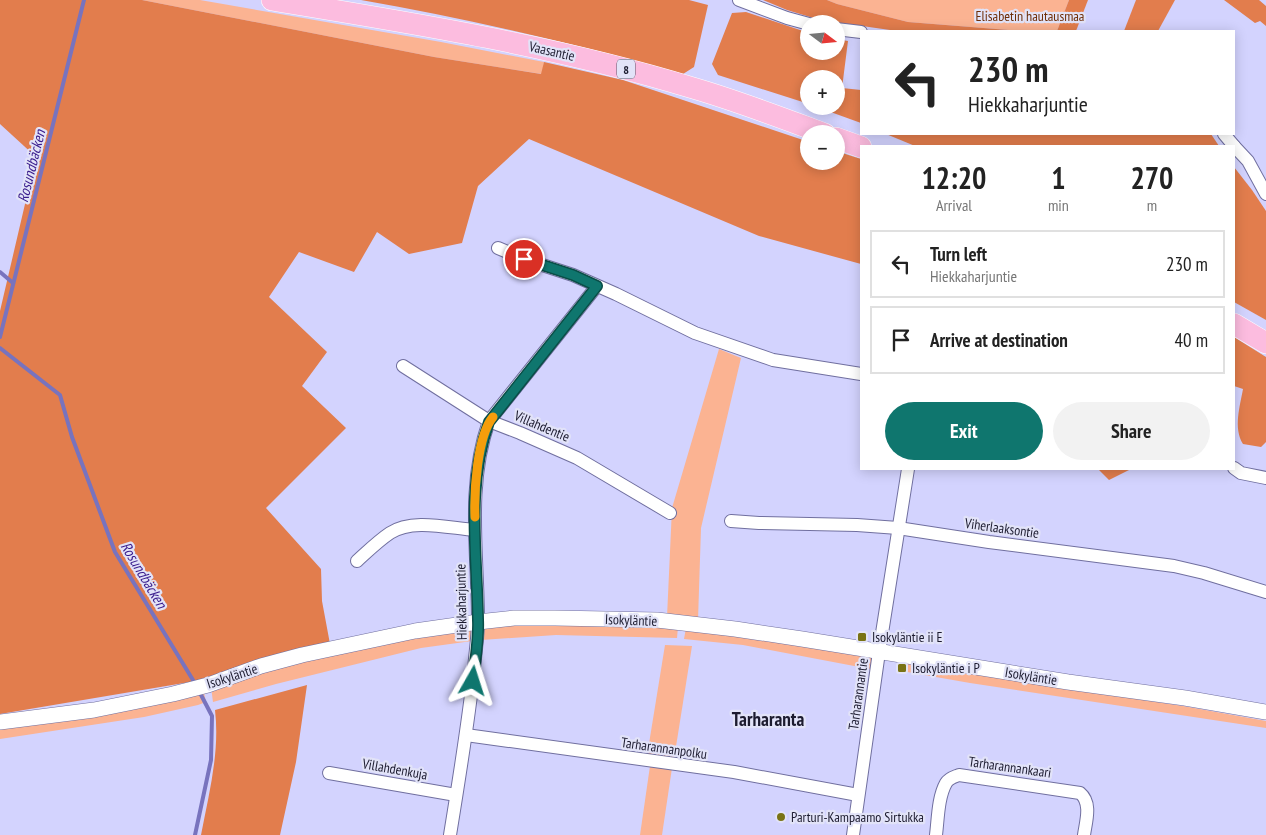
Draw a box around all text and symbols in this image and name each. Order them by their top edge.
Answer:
park label: Elisabetin hautausmaa [976,7,1084,25]
north arrow [800,15,845,60]
map controls [800,15,845,170]
street label: Vaasantie [526,37,577,65]
text: 230 m [968,46,1049,92]
icon: left [885,50,950,115]
road number: 8 [617,60,635,78]
button: + [800,70,845,115]
text: Hiekkaharjuntie [968,90,1088,118]
button: − [800,125,845,170]
water label: Rosundbäcken [13,126,50,204]
text: 12:20 [922,158,986,197]
text: 1 [1051,158,1066,197]
text: 270 [1130,158,1173,197]
text: Arrival [936,195,972,215]
text: min [1048,195,1069,215]
text: m [1147,195,1157,215]
pin [503,238,545,280]
text: Turn left [930,242,987,266]
icon: arrive [510,245,538,273]
icon: left [887,250,915,278]
text: 230 m [1166,252,1208,276]
text: Hiekkaharjuntie [930,266,1017,286]
icon: arrive [887,326,915,354]
text: Arrive at destination [930,328,1068,352]
text: 40 m [1175,328,1208,352]
button: Exit [885,402,1043,460]
button: Share [1053,402,1210,460]
street label: Villahdentie [511,406,573,446]
street label: Viherlaaksontie [963,514,1040,542]
water label: Rosundbäcken [117,538,172,613]
street label: Hiekkaharjuntie [451,563,471,640]
street label: Isokyläntie [604,610,658,630]
place label: Isokyläntie ii E [872,628,942,646]
marker: Isokyläntie ii E [856,631,868,643]
position arrow [446,654,498,706]
street label: Tarharannantie [844,657,872,731]
street label: Isokyläntie [204,659,260,693]
place label: Isokyläntie i P [912,659,980,677]
marker: Isokyläntie i P [896,662,908,674]
street label: Isokyläntie [1004,663,1059,689]
district label: Tarharanta [732,707,804,731]
street label: Tarharannanpolku [620,733,708,763]
street label: Tarharannankaari [968,752,1052,782]
street label: Villahdenkuja [360,754,429,784]
place label: Parturi-Kampaamo Sirtukka [791,808,924,826]
marker: Parturi-Kampaamo Sirtukka [775,811,787,823]

